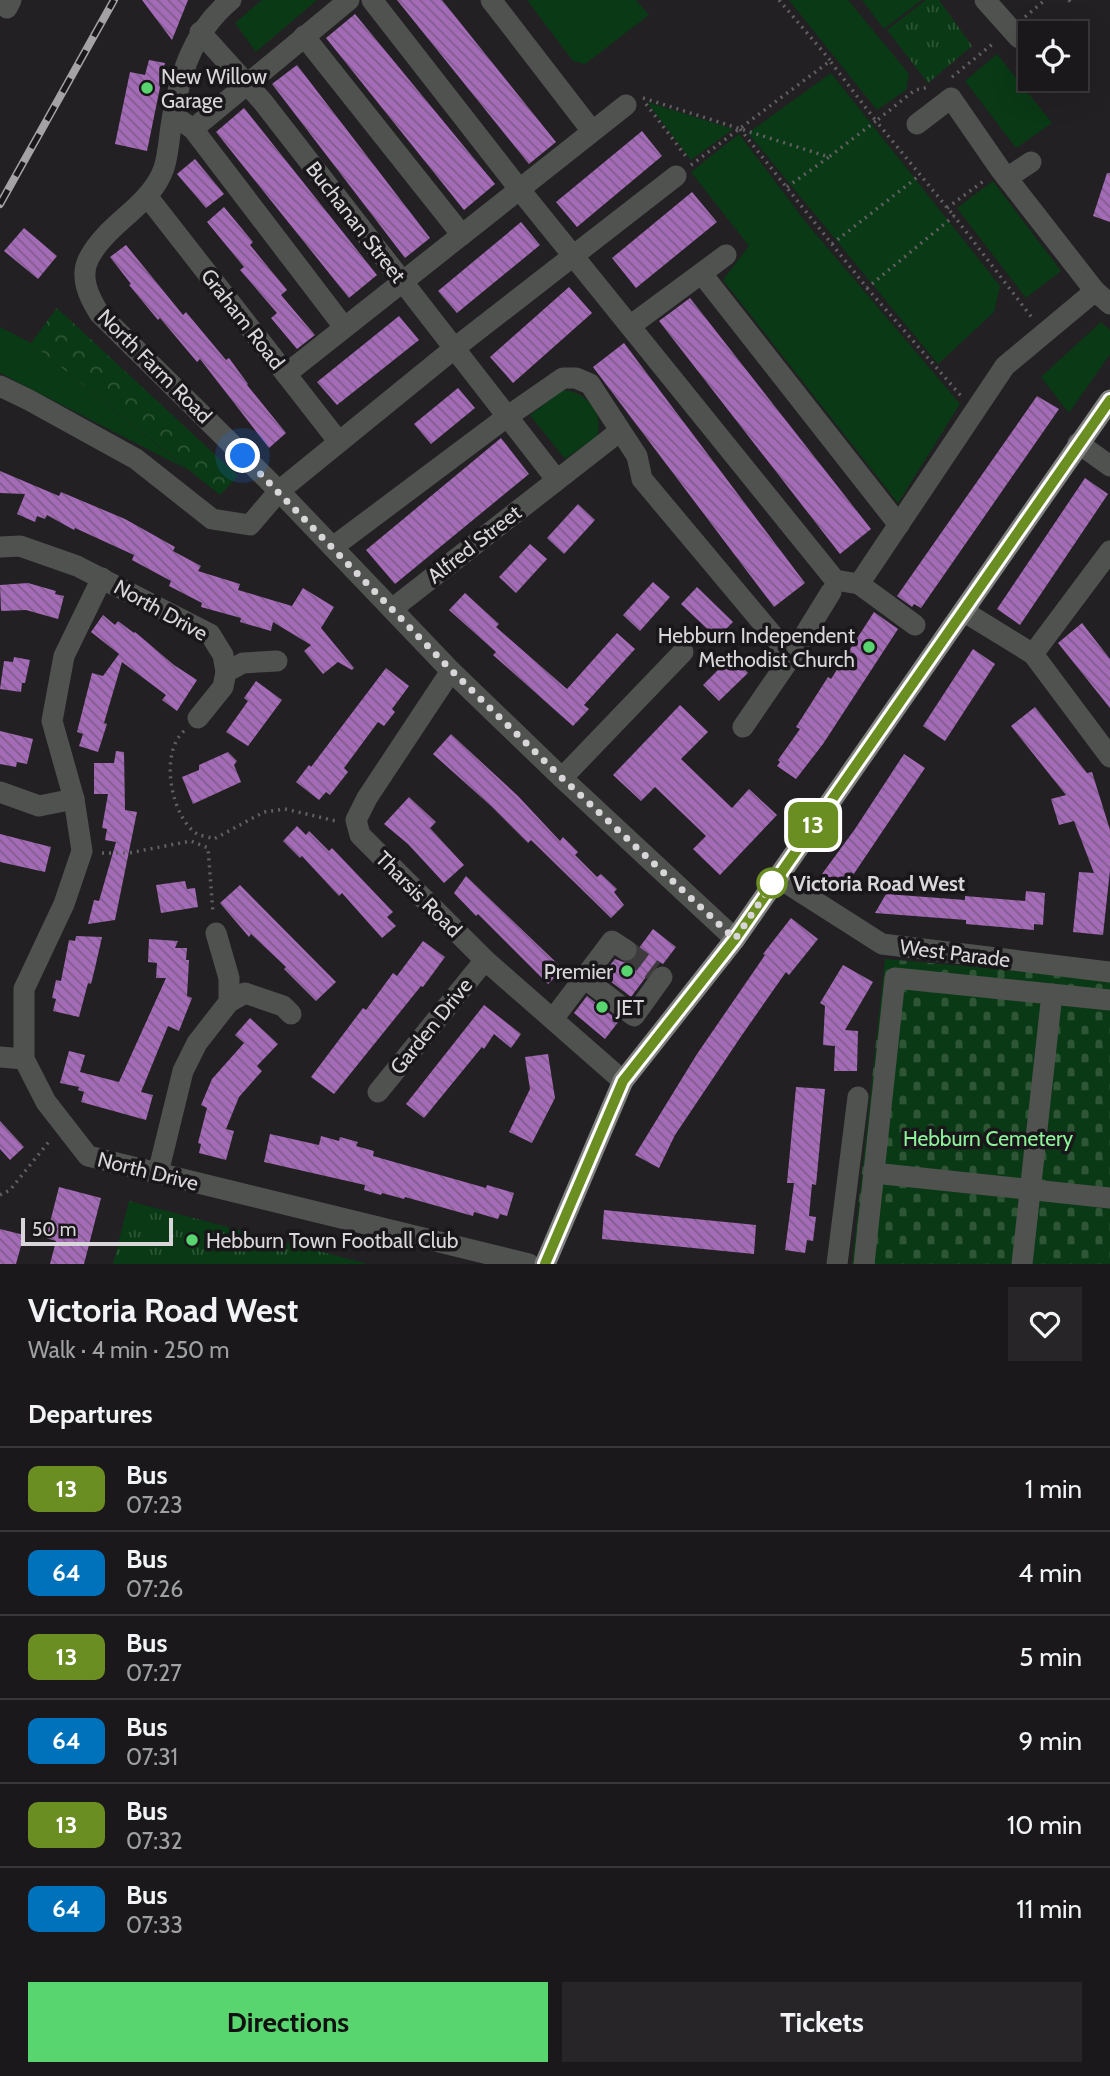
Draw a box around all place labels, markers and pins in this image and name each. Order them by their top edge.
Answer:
place label: New Willow Garage [161,64,267,113]
marker: New Willow Garage [139,80,155,96]
place label: Hebburn Independent Methodist Church [658,623,855,672]
marker: Hebburn Independent Methodist Church [861,639,877,655]
marker: Victoria Road West [757,868,787,898]
place label: Victoria Road West [793,871,965,896]
place label: Premier [544,959,613,984]
marker: Premier [619,963,635,979]
place label: JET [615,995,644,1020]
marker: JET [594,999,610,1015]
place label: Hebburn Town Football Club [206,1228,458,1253]
marker: Hebburn Town Football Club [184,1232,200,1248]

